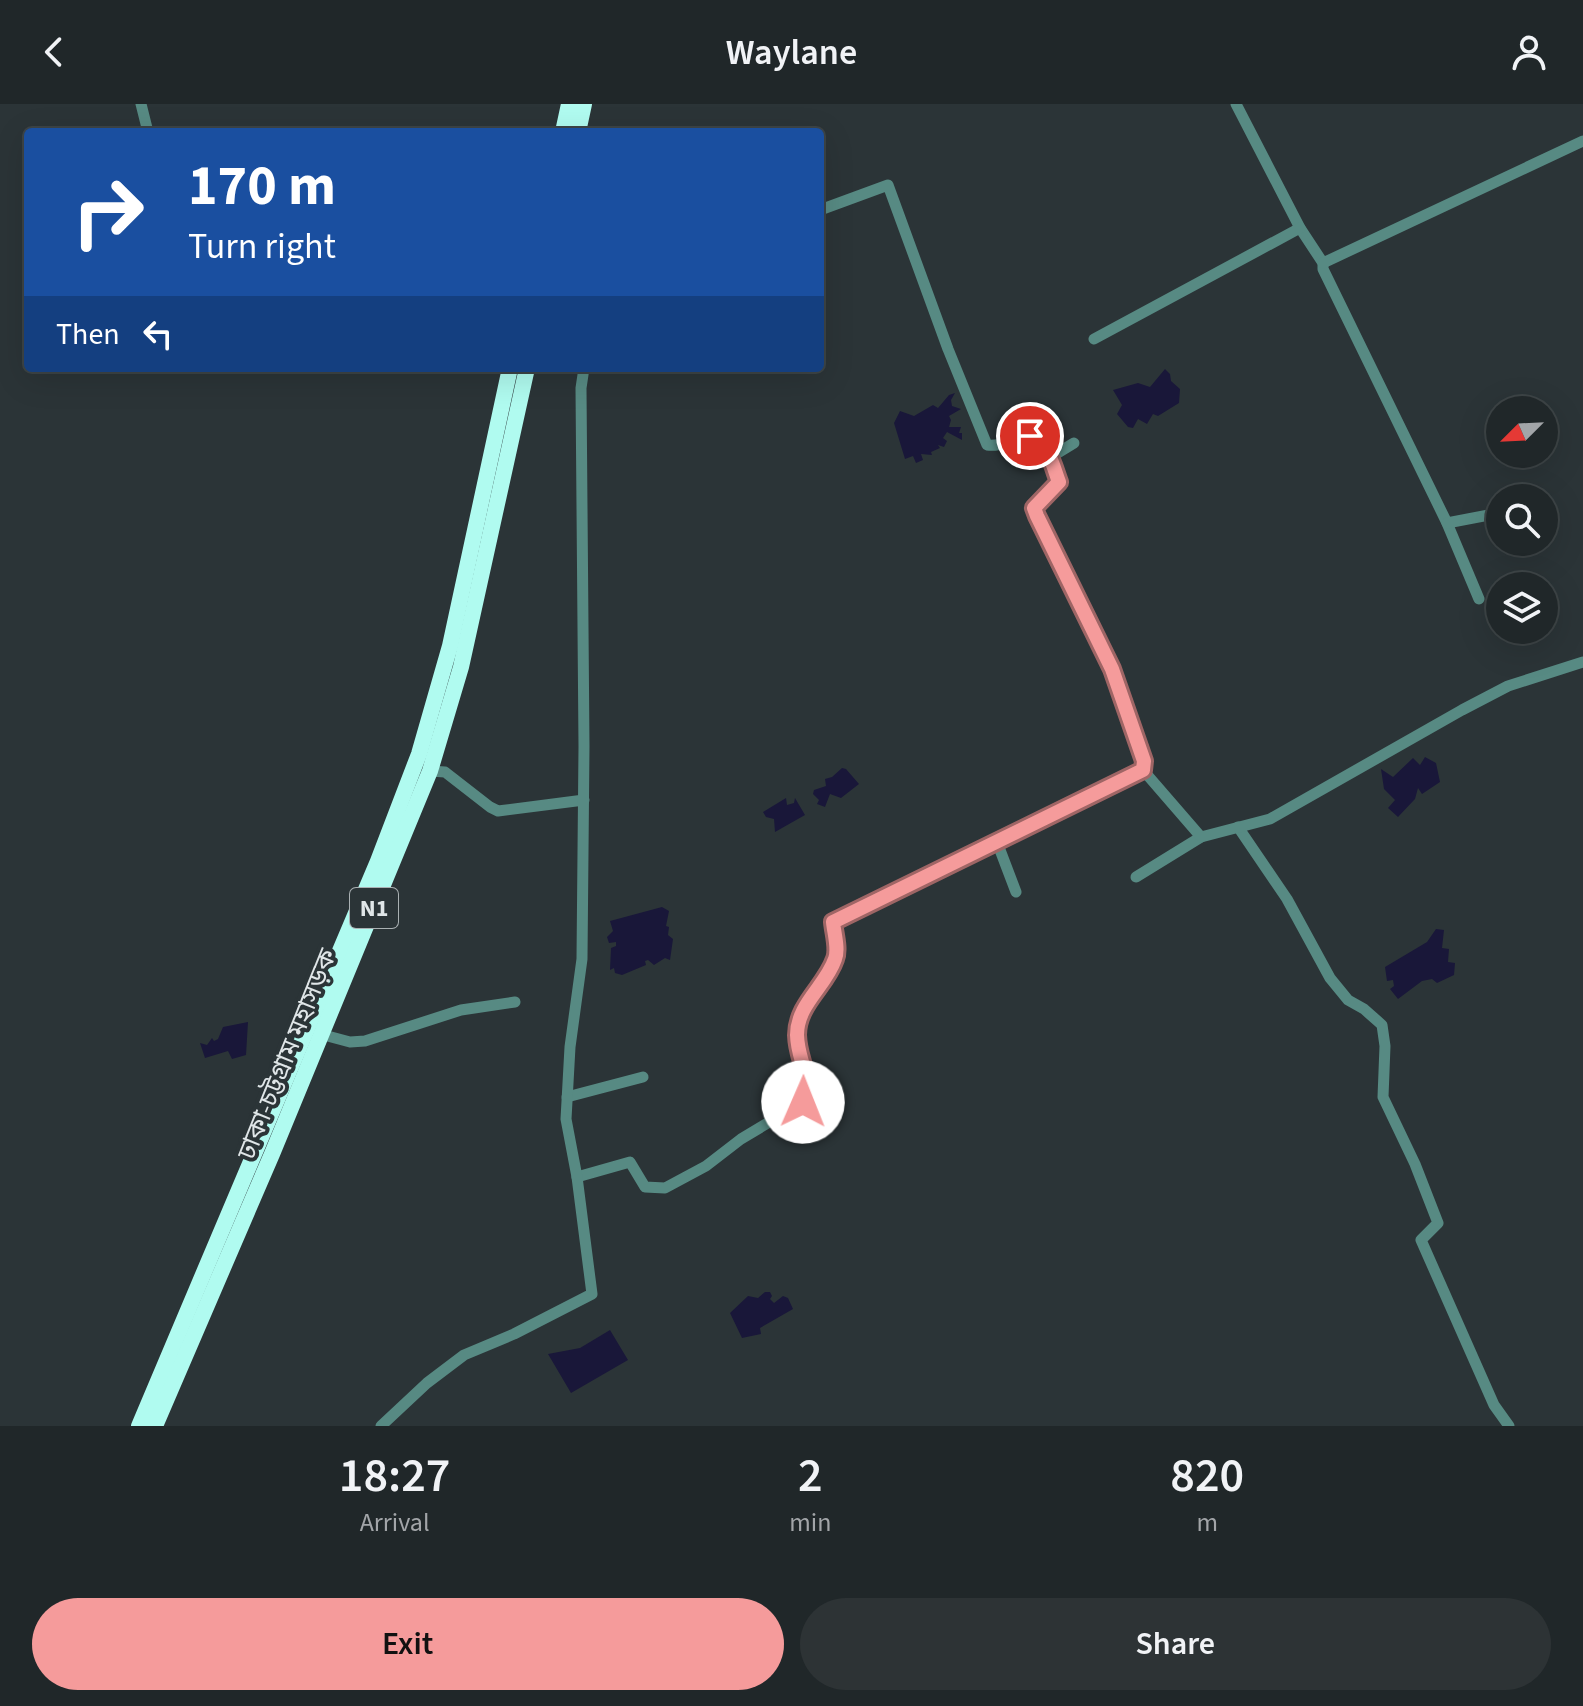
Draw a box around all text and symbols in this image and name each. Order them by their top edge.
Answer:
text: Waylane [726,27,857,78]
icon: back [32,30,76,74]
icon: person [1507,30,1551,74]
text: 170 m [188,147,336,226]
icon: right [56,160,160,264]
text: Turn right [188,221,336,272]
icon: left [136,312,180,356]
text: Then [56,313,120,356]
north arrow [1486,396,1558,468]
map controls [1486,396,1558,644]
pin [996,402,1064,470]
icon: arrive [1008,414,1052,458]
button: search [1486,484,1558,556]
button: layers [1486,572,1558,644]
road number: N1 [350,888,398,928]
street label: ঢাকা-চট্টগ্রাম মহাসড়ক [227,942,347,1166]
position arrow [761,1060,845,1144]
text: 18:27 [339,1442,451,1510]
text: 2 [798,1442,823,1510]
text: 820 [1170,1442,1244,1510]
text: Arrival [360,1504,430,1541]
text: min [789,1504,831,1541]
text: m [1196,1504,1218,1541]
button: Exit [32,1598,784,1690]
button: Share [800,1598,1551,1690]

